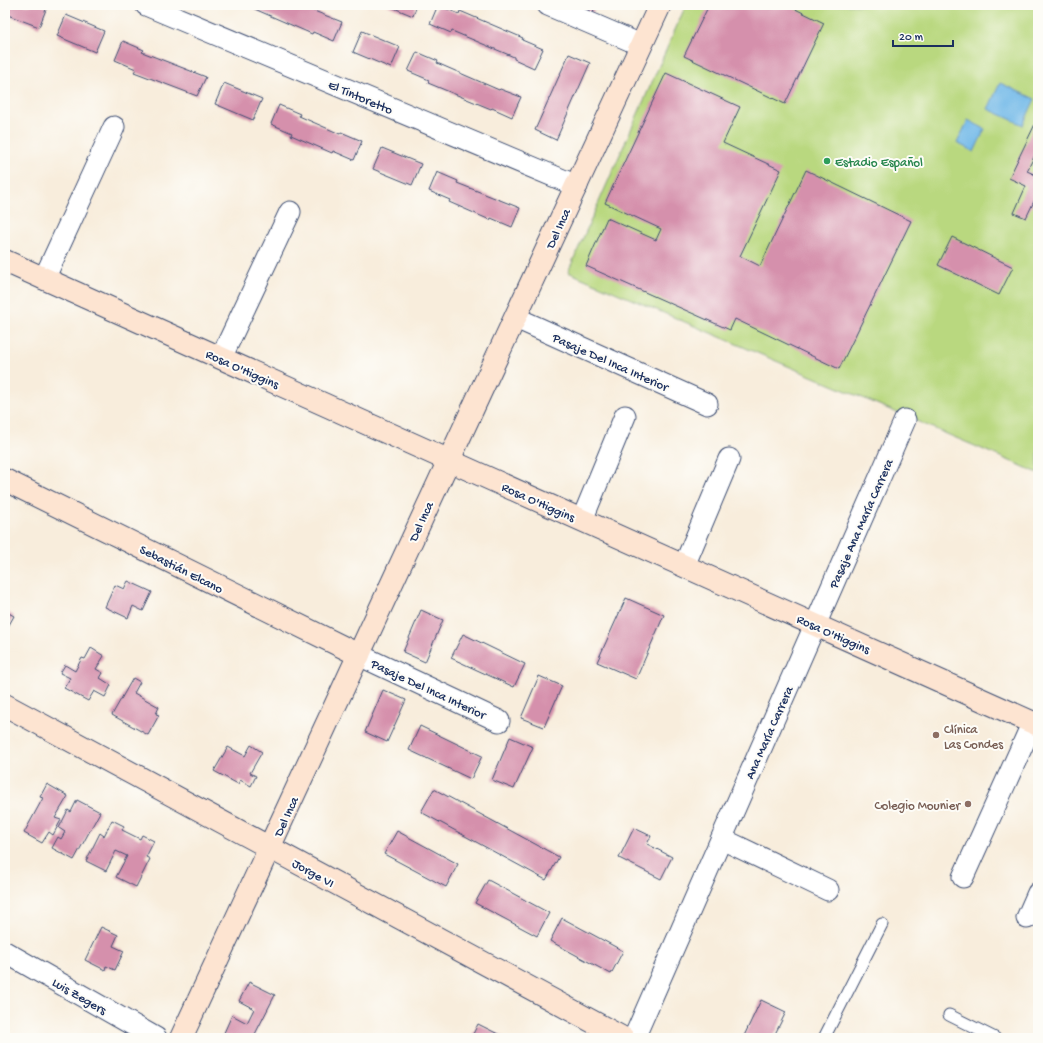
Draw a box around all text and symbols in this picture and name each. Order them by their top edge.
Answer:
scale bar [893,22,953,48]
text: 20 m [899,31,924,45]
street label: El Tintoretto [325,78,395,119]
marker: Estadio Español [822,156,832,166]
place label: Estadio Español [835,156,923,171]
street label: Del Inca [543,206,575,252]
street label: Pasaje Del Inca Interior [549,331,671,396]
street label: Rosa O'Higgins [203,347,282,394]
street label: Pasaje Ana María Carrera [827,456,898,592]
street label: Rosa O'Higgins [499,480,578,527]
street label: Del Inca [406,499,438,545]
street label: Sebastián Elcano [137,543,225,598]
street label: Rosa O'Higgins [794,612,873,659]
street label: Pasaje Del Inca Interior [367,657,489,724]
street label: Ana María Carrera [743,684,798,782]
place label: Clínica Las Condes [944,723,1004,753]
marker: Clínica Las Condes [931,730,941,740]
street label: Del Inca [271,794,303,840]
place label: Colegio Mounier [874,799,961,814]
marker: Colegio Mounier [963,799,973,809]
street label: Jorge VI [289,857,336,892]
street label: Luis Zegers [49,976,110,1019]

